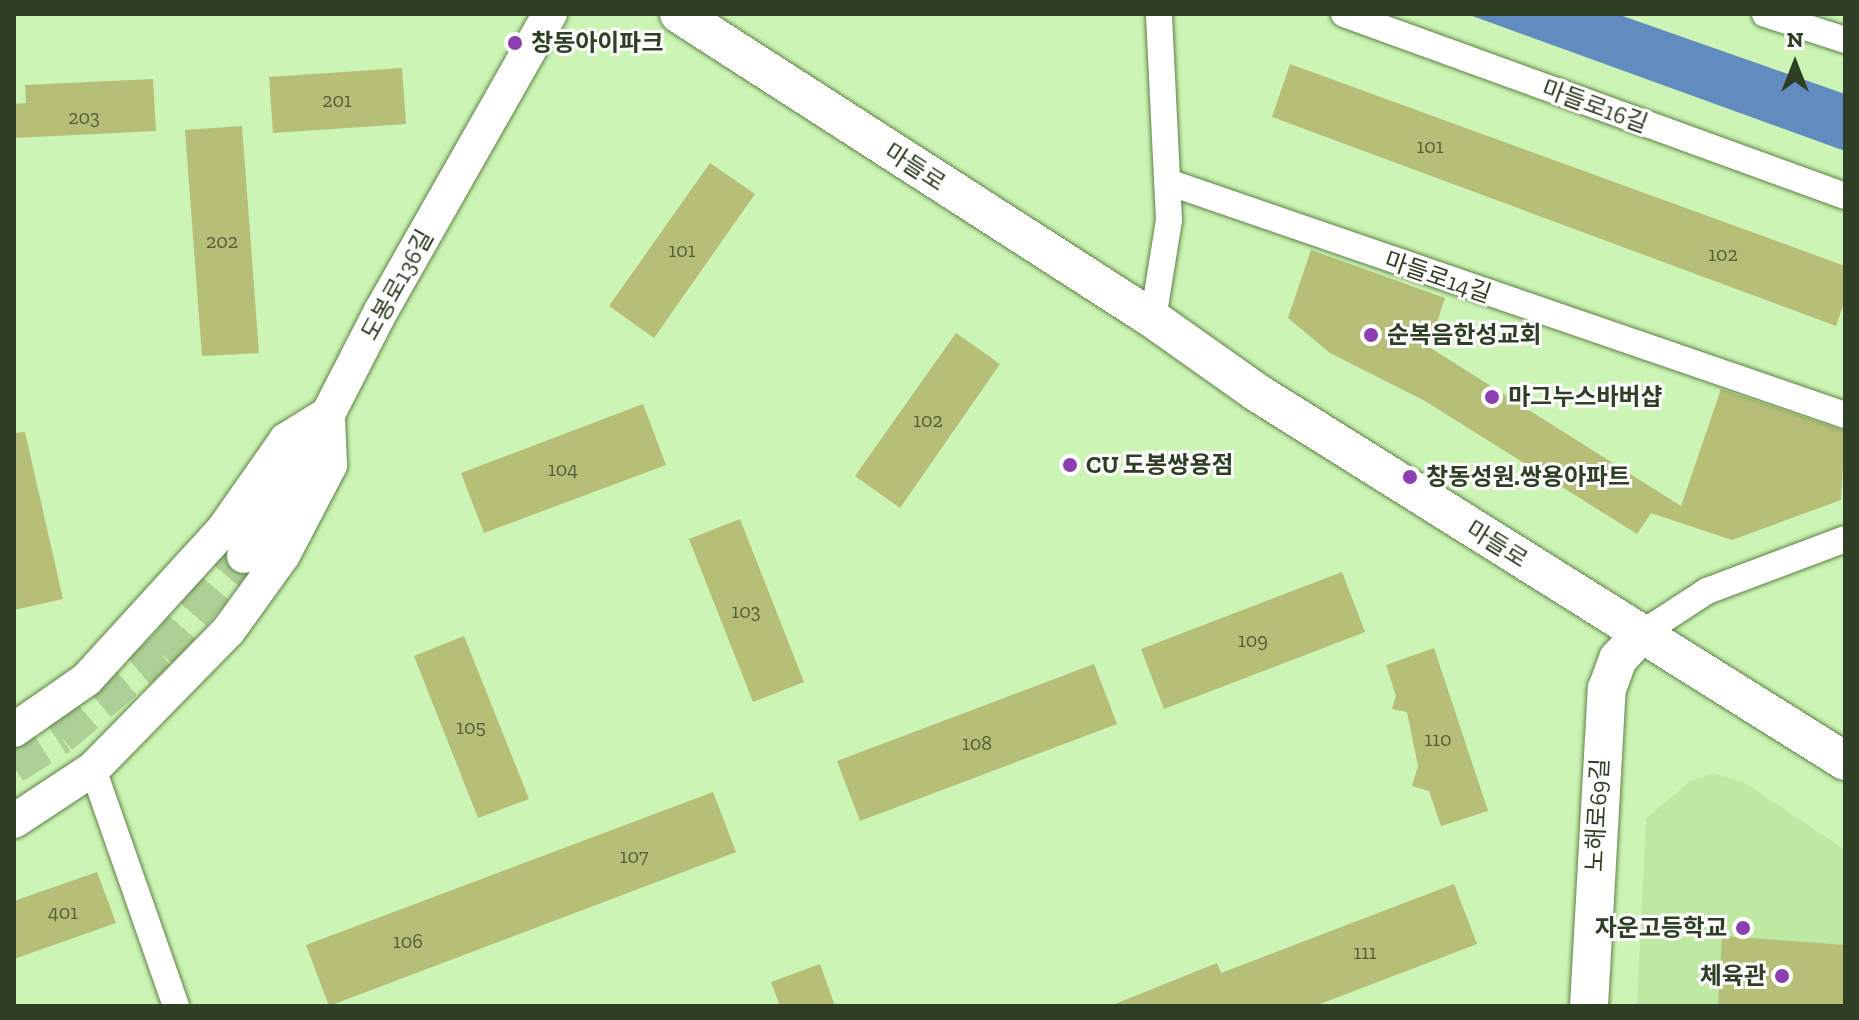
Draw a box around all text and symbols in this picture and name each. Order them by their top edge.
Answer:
north arrow [1755,24,1835,104]
text: N [1787,26,1803,53]
place label: 창동아이파크 [531,29,663,57]
marker: 창동아이파크 [506,34,524,52]
street label: 마들로16길 [1538,74,1652,138]
house number: 201 [322,88,352,112]
house number: 203 [68,105,100,129]
house number: 101 [1417,134,1443,158]
street label: 마들로 [879,137,951,197]
street label: 도봉로136길 [355,225,439,345]
house number: 202 [206,229,238,253]
house number: 101 [669,238,695,262]
house number: 102 [1708,242,1738,266]
street label: 마들로14길 [1381,245,1495,309]
place label: 순복음한성교회 [1387,321,1542,349]
marker: 순복음한성교회 [1362,326,1380,344]
place label: 마그누스바버샵 [1508,383,1663,411]
marker: 마그누스바버샵 [1483,388,1501,406]
house number: 102 [913,408,943,432]
place label: CU 도봉쌍용점 [1086,451,1234,479]
marker: CU 도봉쌍용점 [1061,456,1079,474]
house number: 104 [548,457,578,481]
place label: 창동성원.쌍용아파트 [1426,463,1630,491]
marker: 창동성원.쌍용아파트 [1401,468,1419,486]
street label: 마들로 [1461,514,1533,574]
house number: 103 [732,599,760,623]
house number: 109 [1238,628,1268,652]
house number: 105 [456,715,486,739]
house number: 110 [1425,727,1451,751]
house number: 108 [962,731,992,755]
street label: 노해로69길 [1580,757,1614,873]
house number: 107 [620,844,648,868]
house number: 401 [48,900,78,924]
place label: 자운고등학교 [1595,914,1727,942]
marker: 자운고등학교 [1734,919,1752,937]
house number: 106 [393,929,423,953]
house number: 111 [1353,940,1377,964]
place label: 체육관 [1700,962,1766,990]
marker: 체육관 [1773,967,1791,985]

